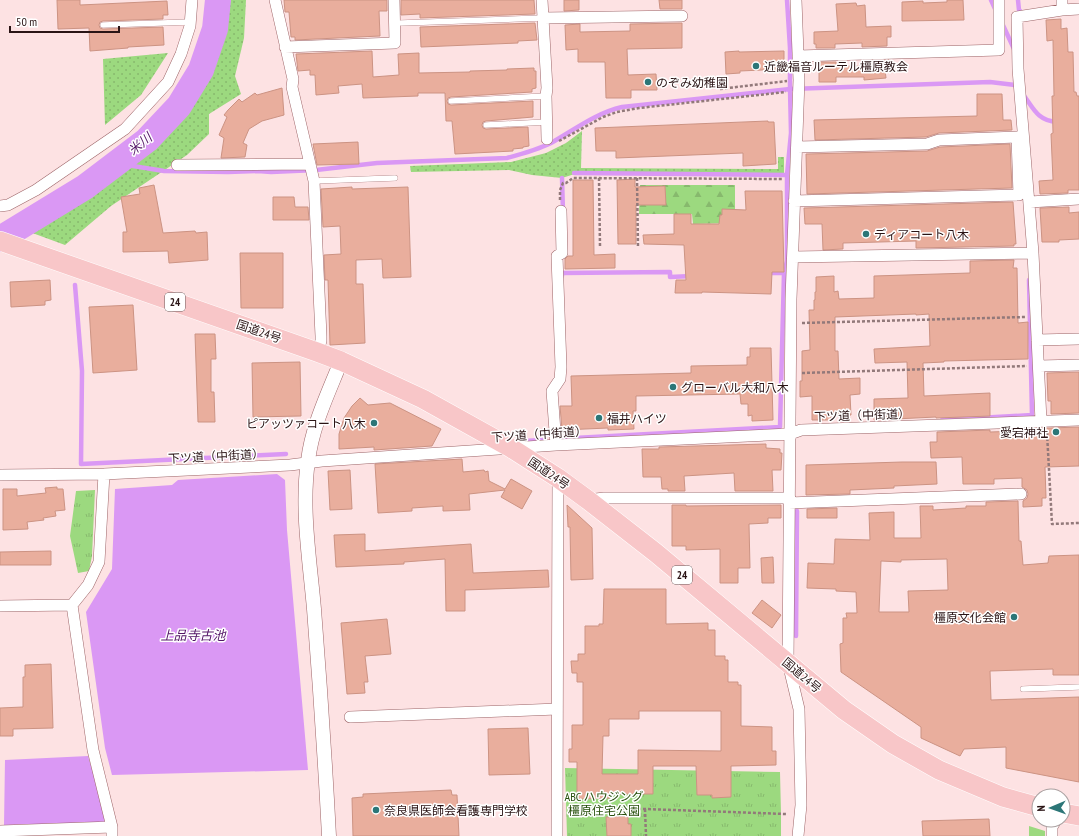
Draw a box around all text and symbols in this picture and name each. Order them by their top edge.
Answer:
scale bar [10,8,119,34]
text: 50 m [16,14,37,29]
place label: 近畿福音ルーテル橿原教会 [764,59,908,74]
marker: 近畿福音ルーテル橿原教会 [751,61,761,71]
place label: のぞみ幼稚園 [656,75,728,90]
marker: のぞみ幼稚園 [643,77,653,87]
water label: 米川 [125,128,157,159]
place label: ディアコート八木 [874,227,969,242]
marker: ディアコート八木 [861,229,871,239]
road number: 24 [165,293,185,311]
street label: 国道24号 [234,316,284,346]
place label: グローバル大和八木 [681,380,789,395]
marker: グローバル大和八木 [668,382,678,392]
street label: 下ツ道（中街道） [814,406,910,424]
place label: 福井ハイツ [607,411,667,426]
marker: 福井ハイツ [594,413,604,423]
place label: ピアッツァコート八木 [246,416,366,431]
marker: ピアッツァコート八木 [369,418,379,428]
street label: 下ツ道（中街道） [491,423,587,445]
place label: 愛宕神社 [1000,425,1048,440]
marker: 愛宕神社 [1051,427,1061,437]
street label: 下ツ道（中街道） [168,446,264,466]
street label: 国道24号 [525,454,573,492]
road number: 24 [672,566,692,584]
place label: 橿原文化会館 [934,610,1006,625]
marker: 橿原文化会館 [1009,612,1019,622]
water label: 上品寺古池 [160,627,227,644]
street label: 国道24号 [779,654,825,696]
north arrow [1031,788,1071,828]
park label: ABC ハウジング 橿原住宅公園 [565,789,644,818]
place label: 奈良県医師会看護専門学校 [384,803,528,818]
marker: 奈良県医師会看護専門学校 [371,805,381,815]
text: N [1034,805,1048,812]

